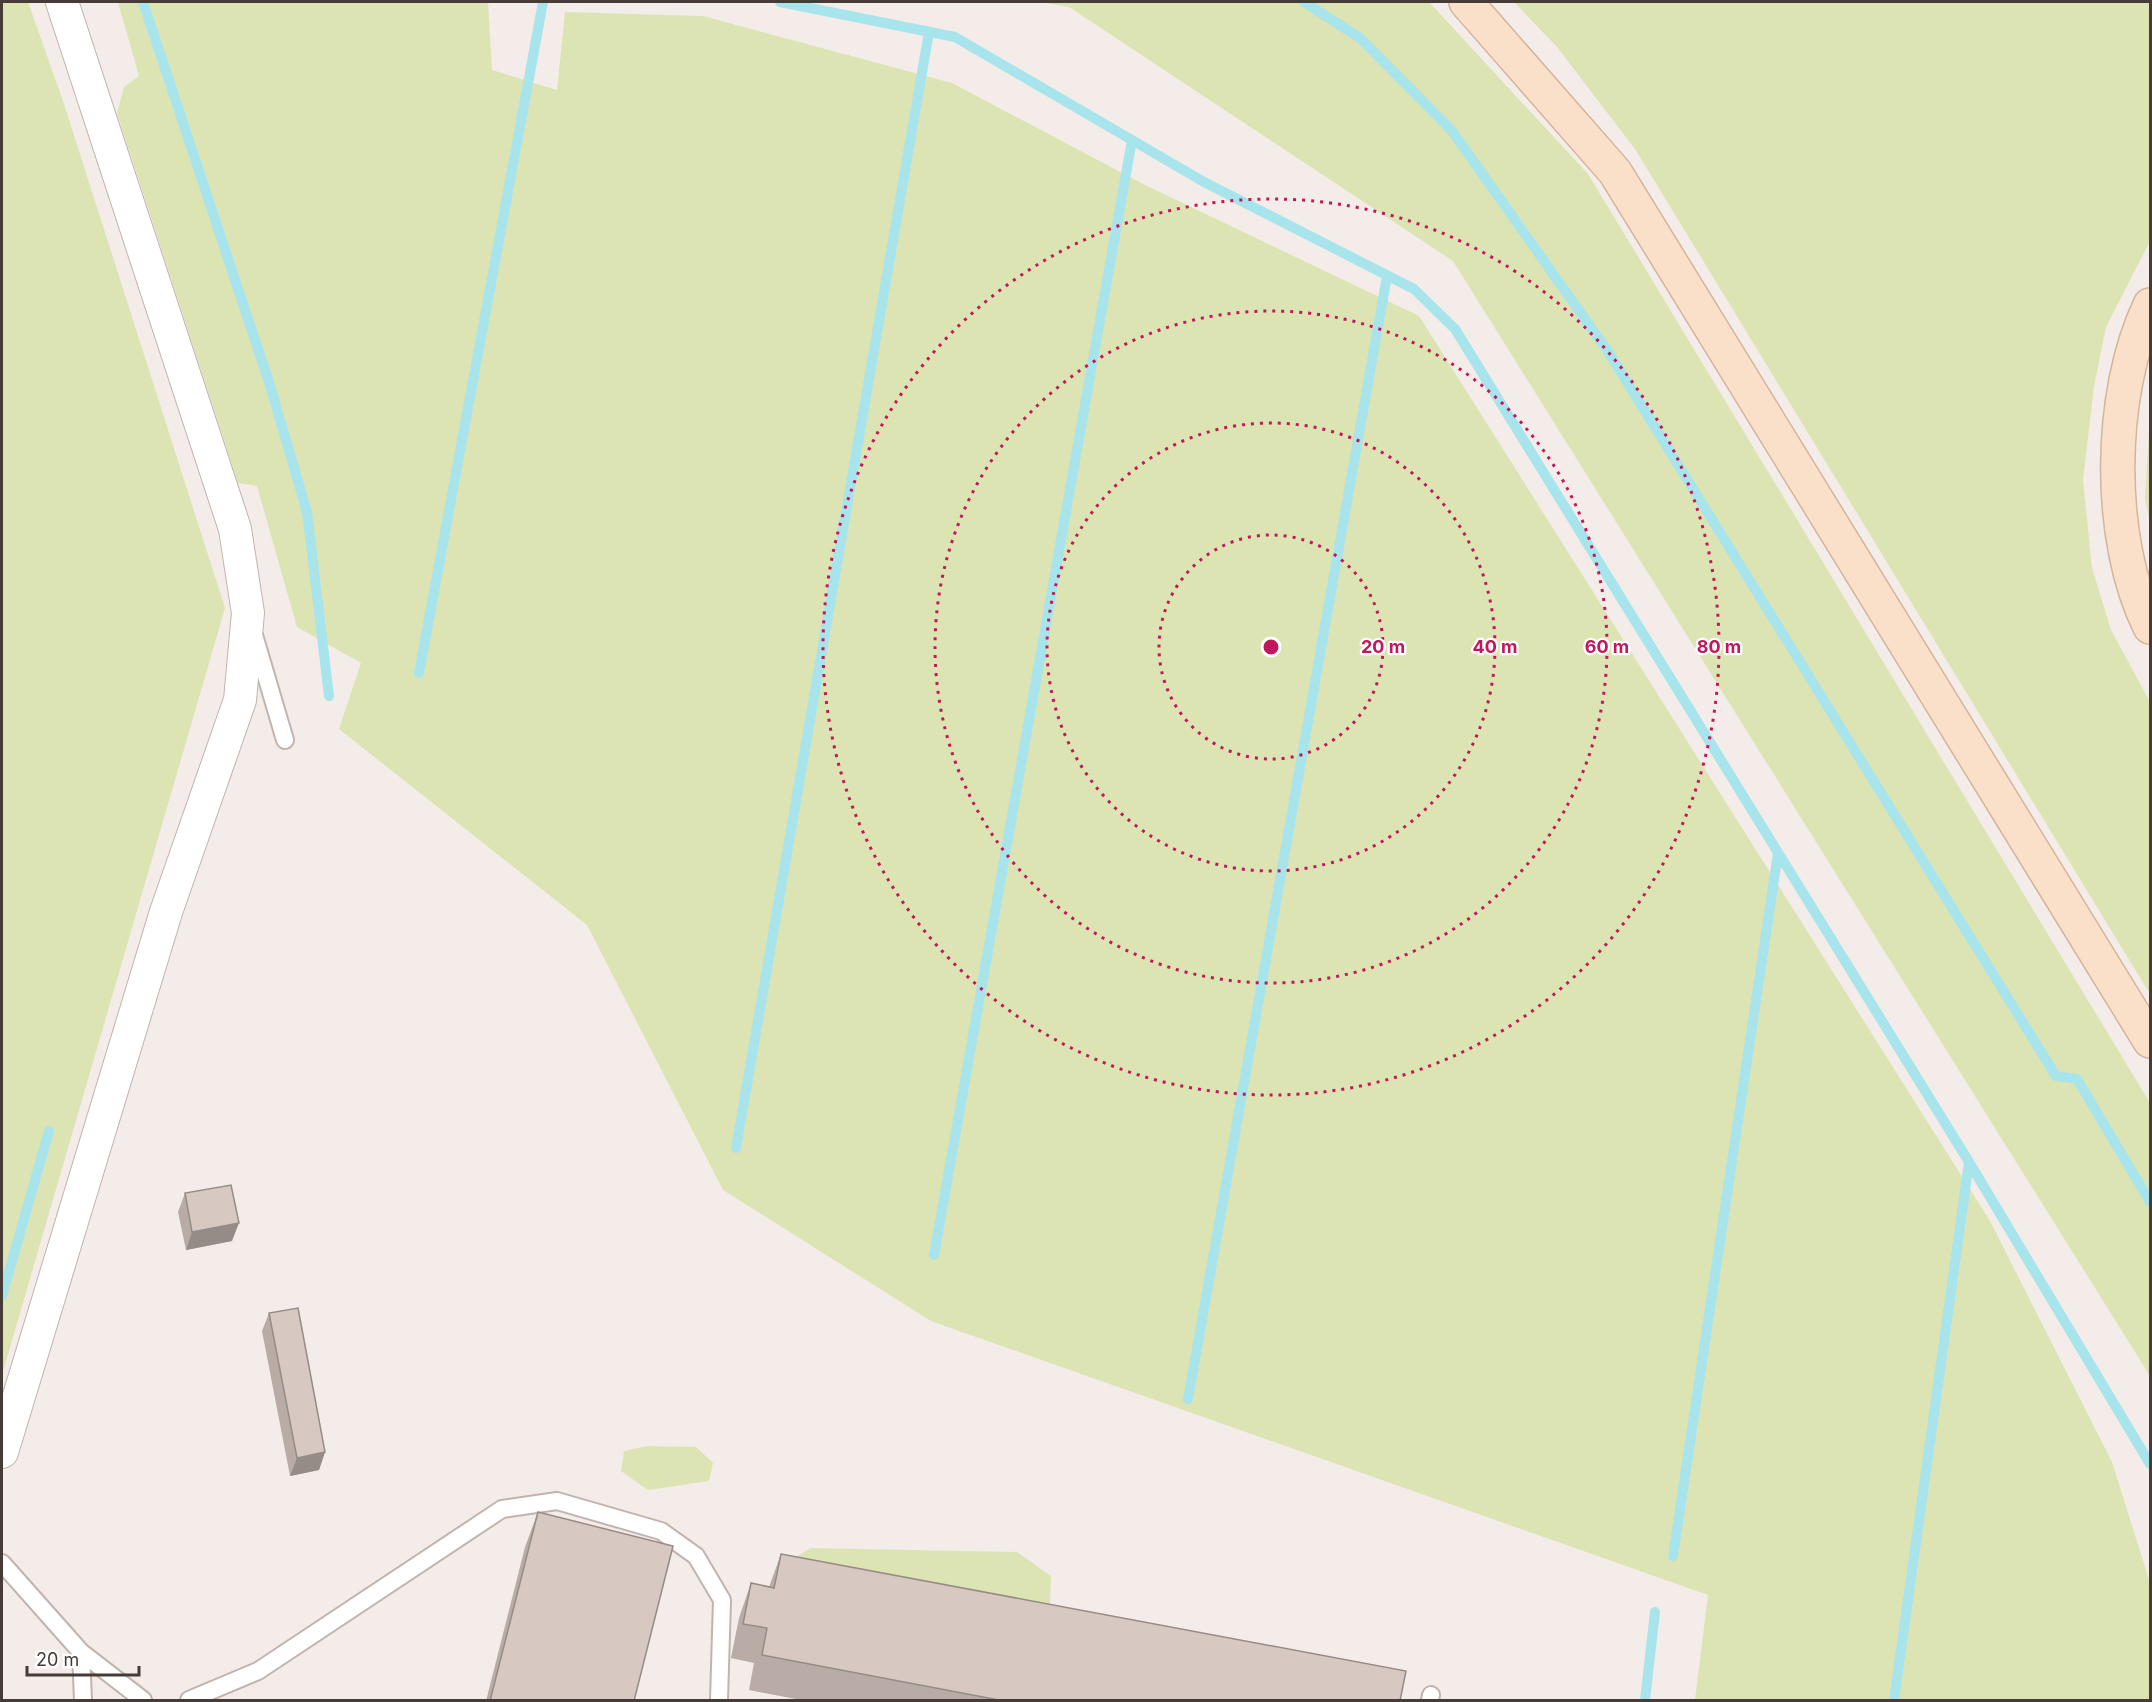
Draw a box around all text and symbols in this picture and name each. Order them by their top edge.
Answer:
text: 20 m [1361,636,1405,657]
text: 40 m [1473,636,1518,657]
text: 60 m [1585,636,1629,657]
text: 80 m [1697,636,1741,657]
centre of rings [1261,637,1281,657]
scale bar [27,1639,140,1677]
text: 20 m [36,1649,79,1670]

